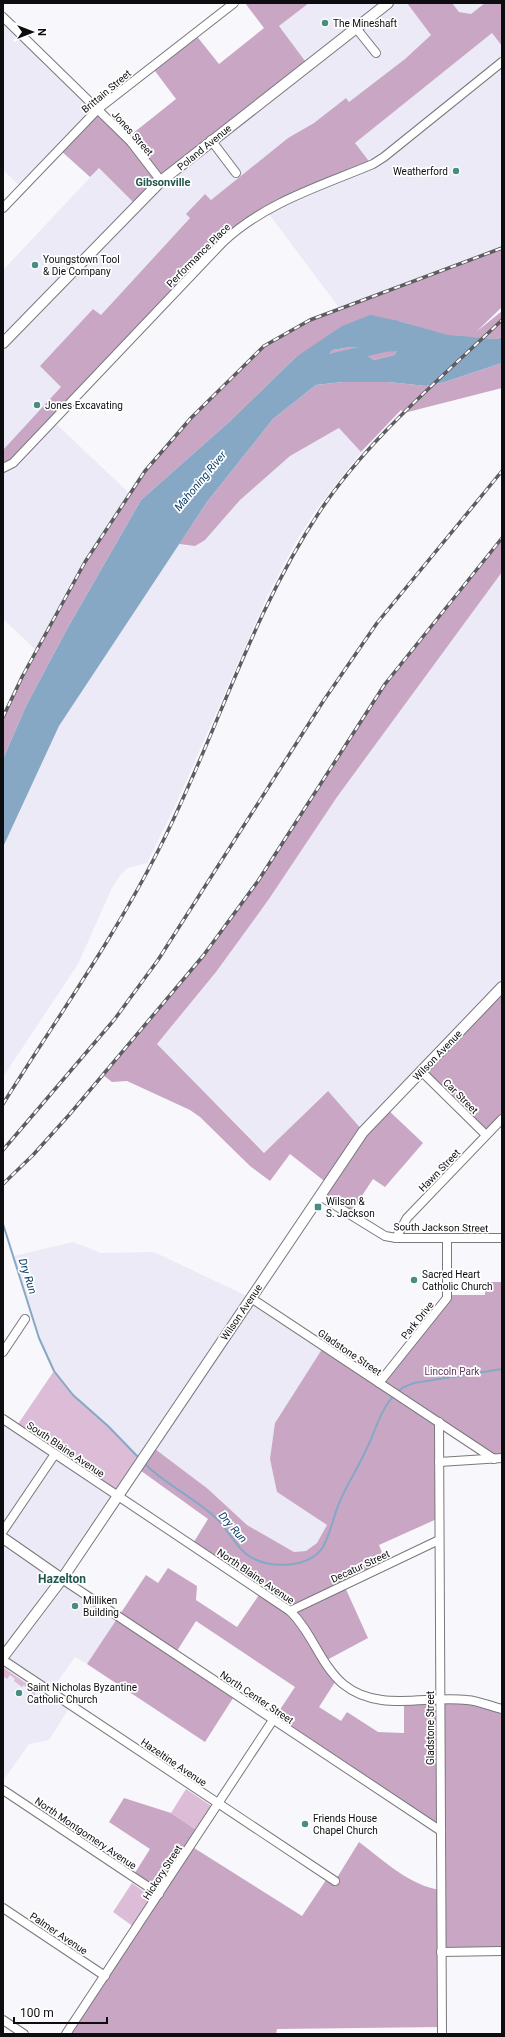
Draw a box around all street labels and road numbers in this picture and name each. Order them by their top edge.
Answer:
street label: Brittain Street [79,68,133,115]
street label: Jones Street [110,109,155,158]
street label: Poland Avenue [175,122,233,172]
street label: Performance Place [164,221,232,289]
street label: Wilson Avenue [411,1028,464,1083]
street label: Car Street [441,1077,480,1116]
street label: Hawn Street [416,1147,462,1194]
street label: South Jackson Street [393,1221,489,1234]
street label: Wilson Avenue [219,1282,264,1342]
street label: Park Drive [399,1299,436,1341]
street label: Gladstone Street [316,1327,383,1378]
street label: South Blaine Avenue [25,1419,106,1479]
street label: North Blaine Avenue [215,1547,296,1606]
street label: Decatur Street [329,1548,391,1585]
street label: North Center Street [218,1669,295,1726]
street label: Gladstone Street [425,1691,436,1765]
street label: Hazeltine Avenue [139,1736,209,1788]
street label: North Montgomery Avenue [33,1795,138,1871]
street label: Hickory Street [141,1843,184,1902]
street label: Palmer Avenue [28,1910,89,1957]

